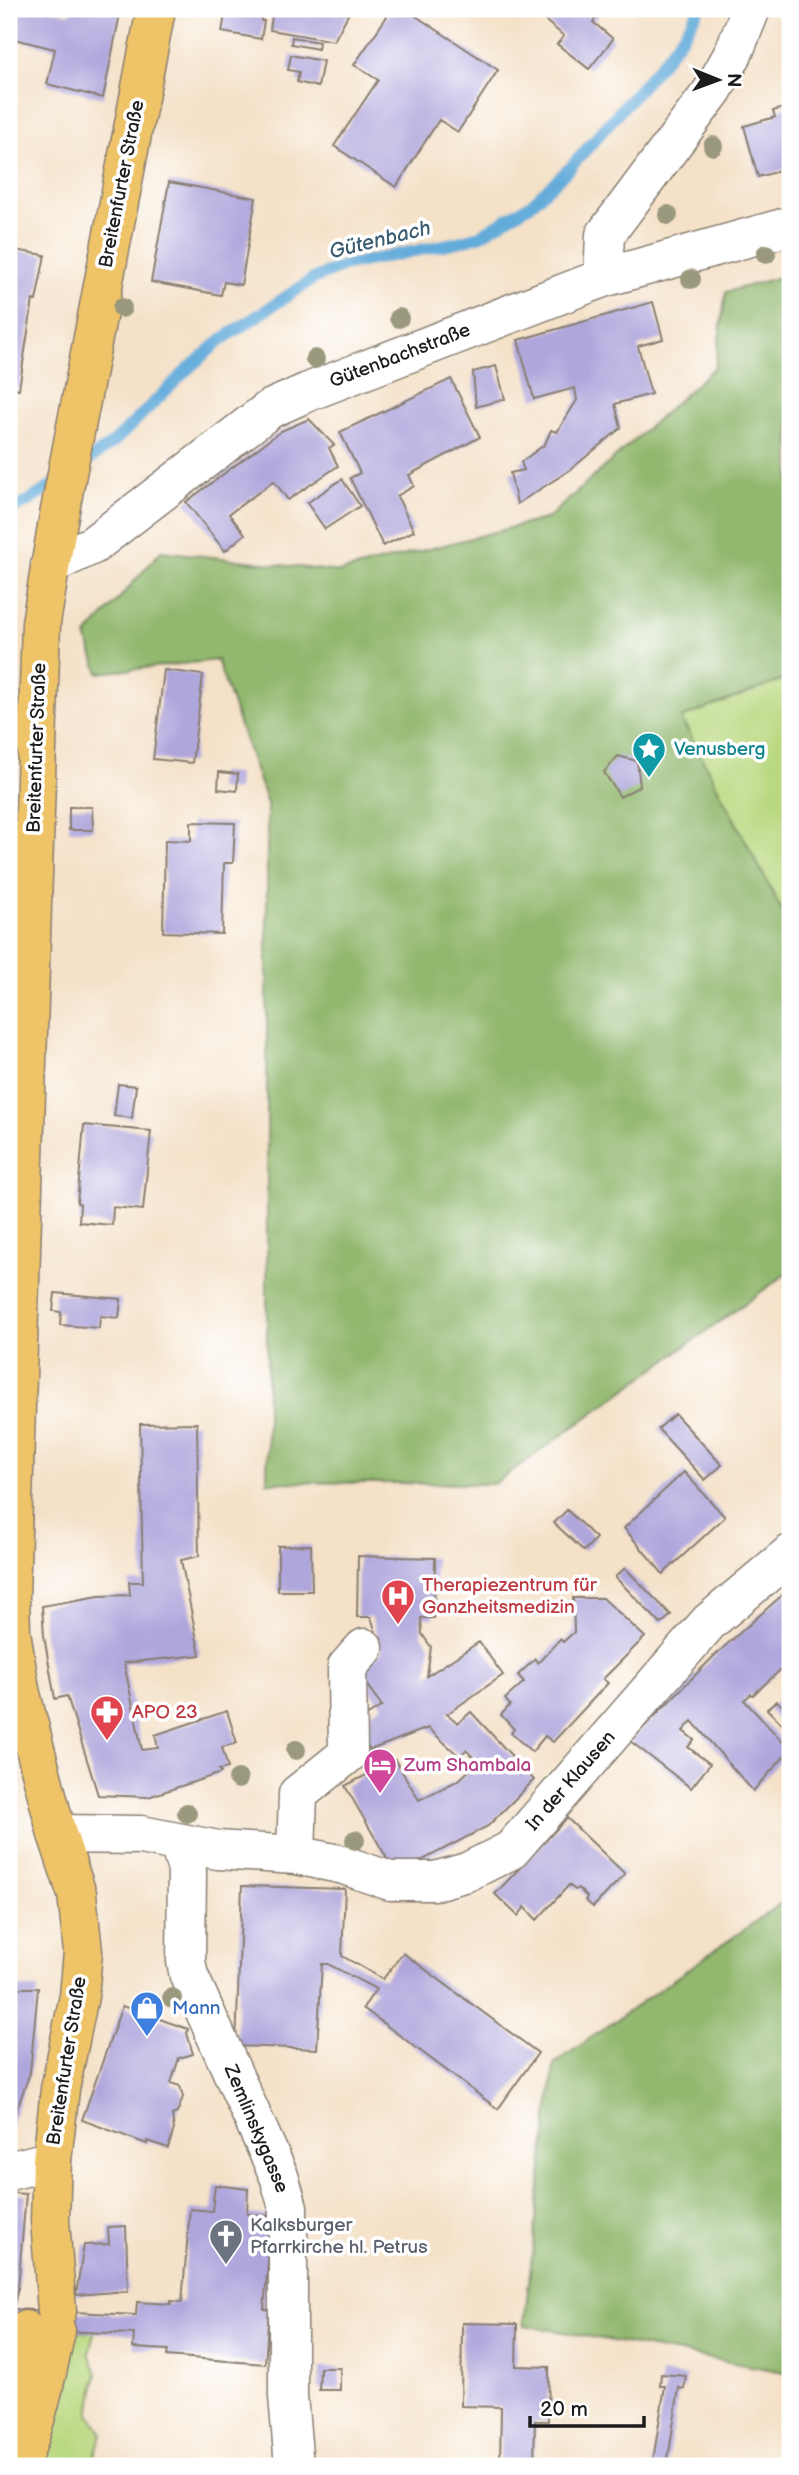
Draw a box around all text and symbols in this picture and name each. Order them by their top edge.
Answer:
north arrow [684,46,754,116]
text: N [722,73,745,88]
street label: Breitenfurter Straße [94,98,150,270]
water label: Gütenbach [327,215,434,265]
street label: Gütenbachstraße [326,319,474,393]
street label: Breitenfurter Straße [23,662,51,834]
place icon: Venusberg [630,730,668,779]
place label: Venusberg [674,738,766,761]
place label: Therapiezentrum für Ganzheitsmedizin [422,1574,598,1619]
hospital icon: Therapiezentrum für Ganzheitsmedizin [379,1577,417,1626]
pharmacy icon: APO 23 [88,1693,126,1742]
place label: APO 23 [132,1701,198,1724]
street label: In der Klausen [521,1726,621,1836]
hotel icon: Zum Shambala [361,1746,399,1795]
place label: Zum Shambala [403,1754,531,1777]
street label: Breitenfurter Straße [42,1975,92,2147]
shop icon: Mann [128,1989,166,2038]
place label: Mann [172,1997,221,2020]
street label: Zemlinskygasse [218,2061,293,2197]
place label: Kalksburger Pfarrkirche hl. Petrus [250,2214,428,2259]
church icon: Kalksburger Pfarrkirche hl. Petrus [207,2217,245,2266]
scale bar [530,2384,643,2428]
text: 20 m [540,2397,588,2422]

